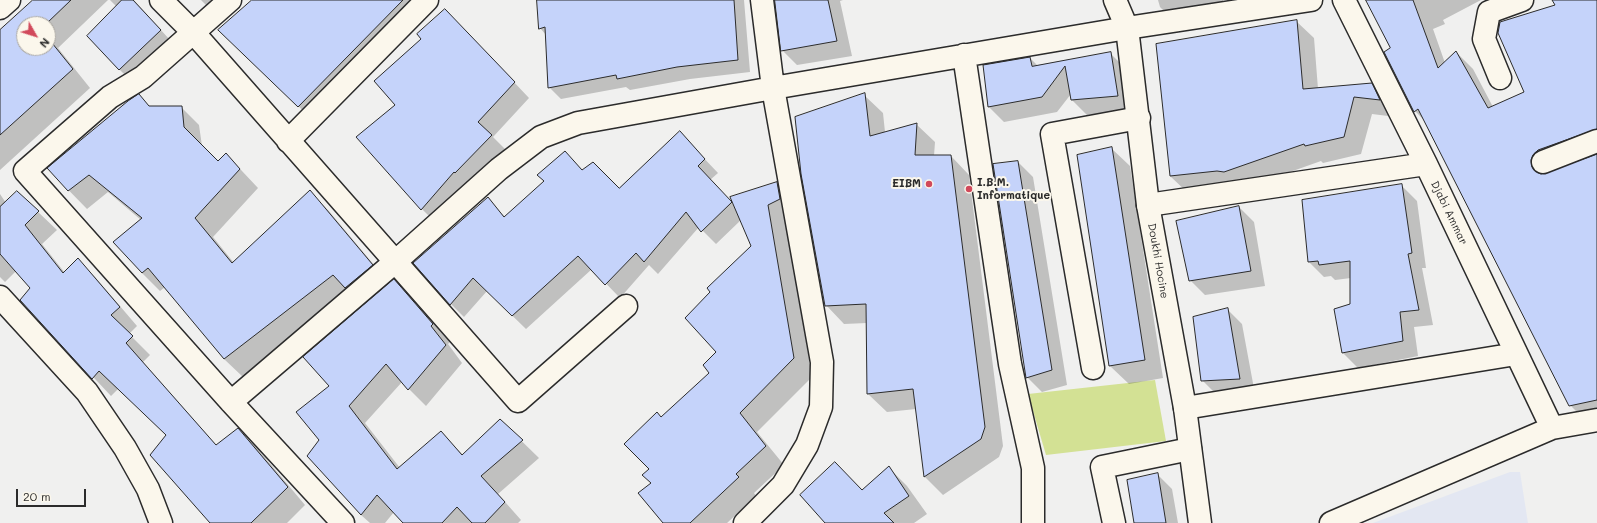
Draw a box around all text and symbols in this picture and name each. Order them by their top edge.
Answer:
north arrow [16,16,56,56]
text: N [36,35,53,51]
place label: I.B.M. Informatique [977,176,1050,202]
place label: EIBM [892,177,921,191]
marker: EIBM [924,179,934,189]
street label: Djabi Ammar [1428,179,1470,247]
marker: I.B.M. Informatique [964,184,974,194]
street label: Doukhi Hocine [1145,222,1171,300]
scale bar [18,481,88,507]
text: 20 m [23,488,51,504]

